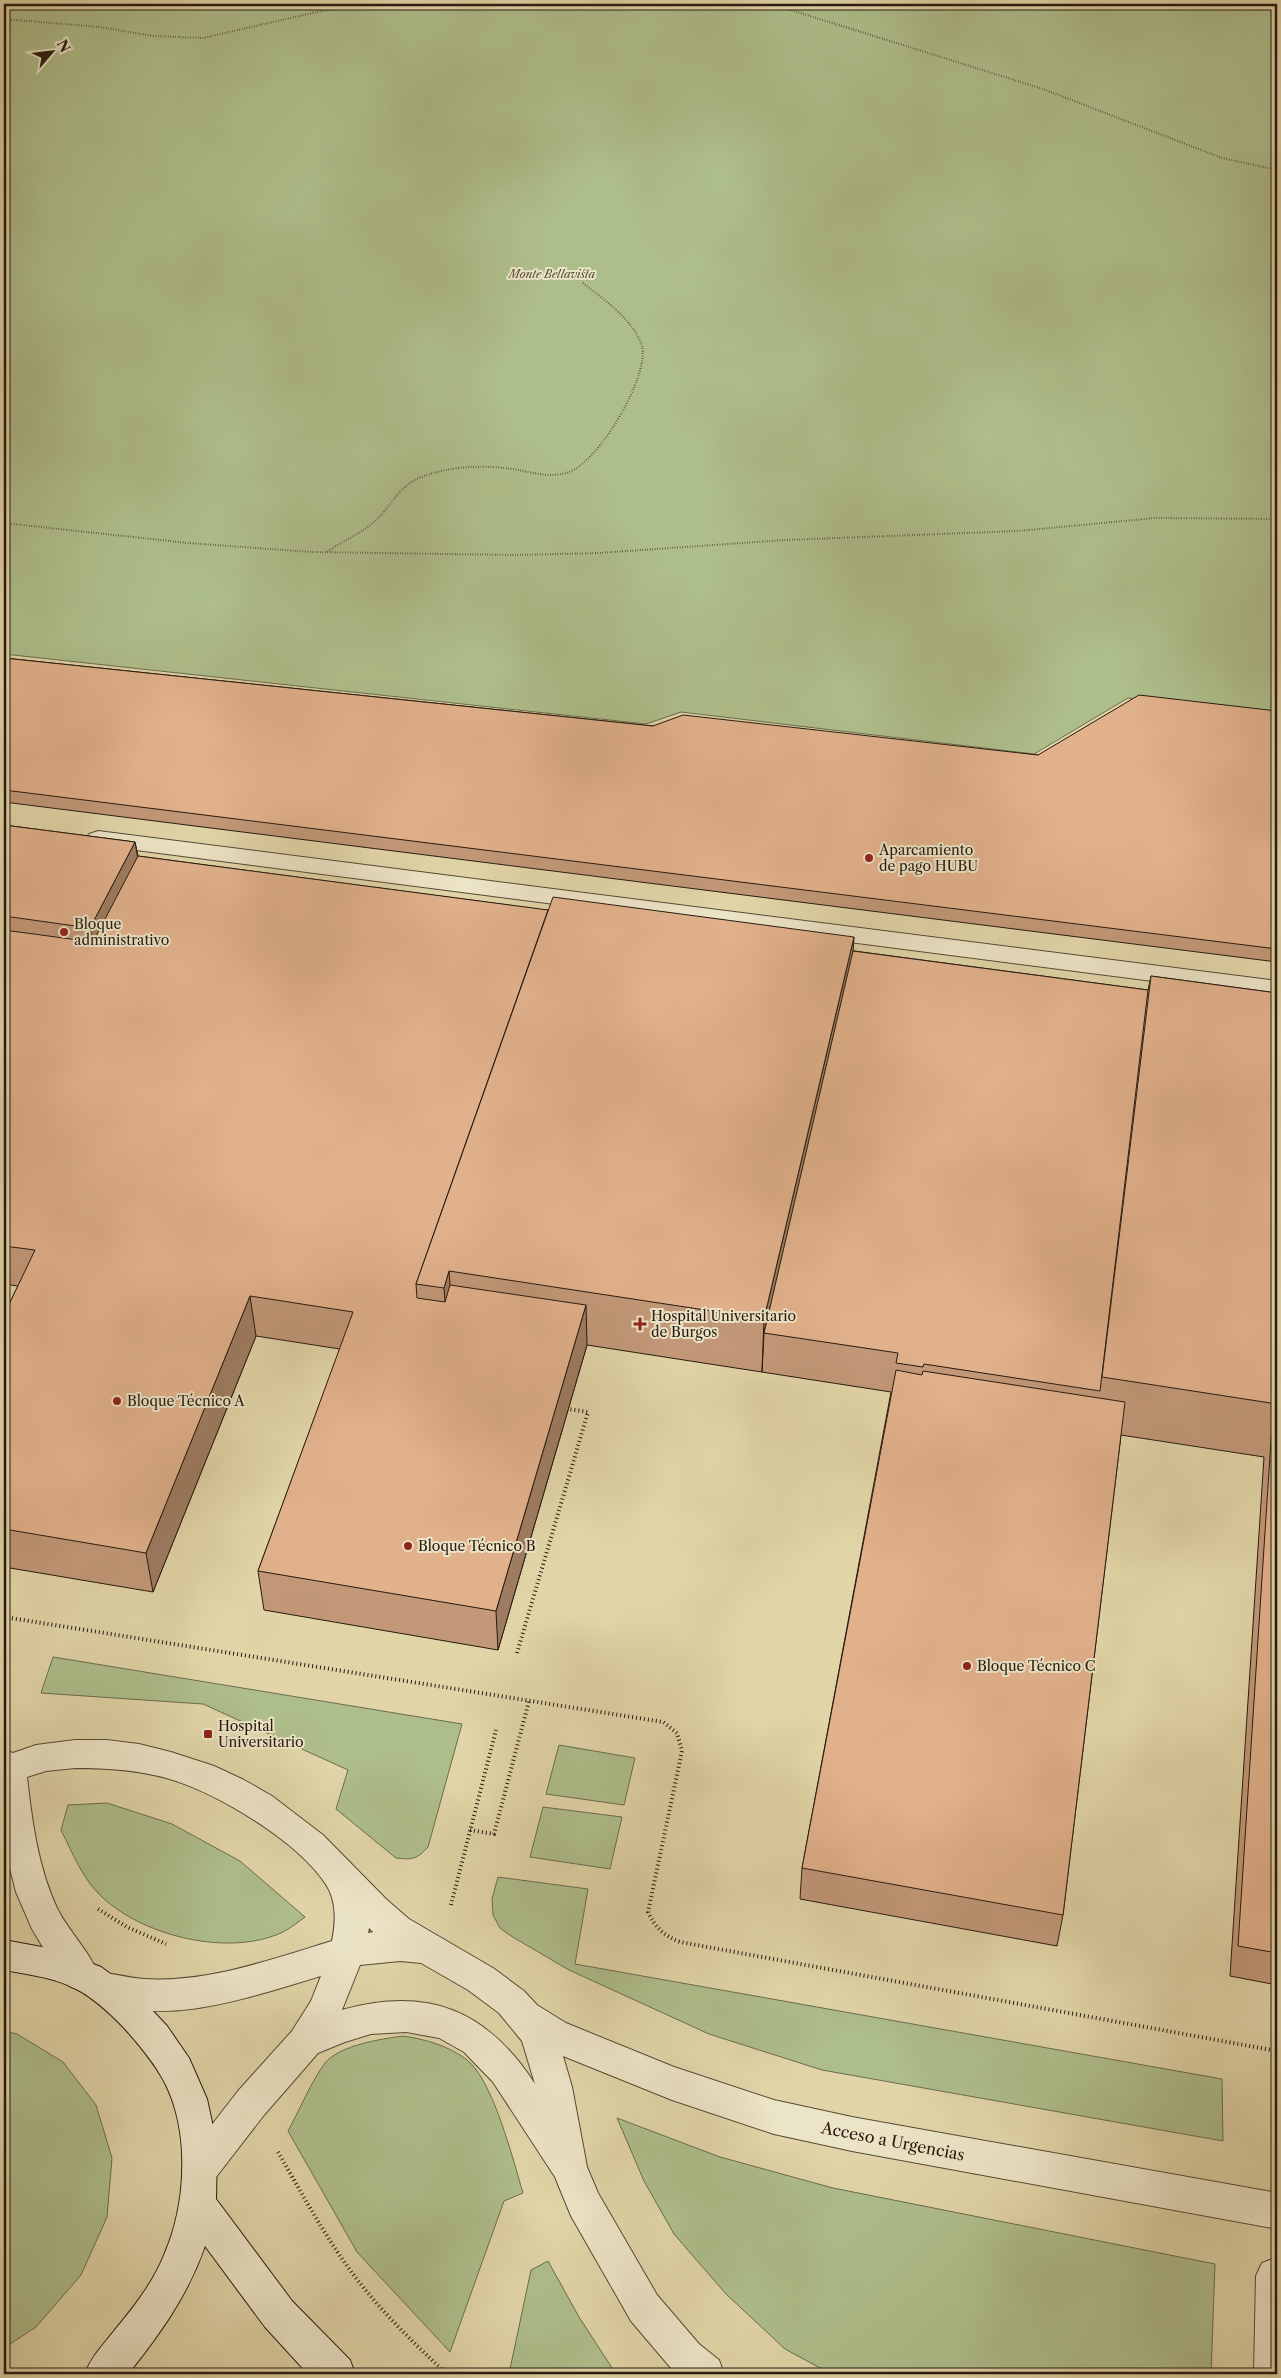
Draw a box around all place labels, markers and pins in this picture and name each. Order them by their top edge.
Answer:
place label: Aparcamiento de pago HUBU [878,841,978,875]
marker: Aparcamiento de pago HUBU [863,852,875,864]
place label: Bloque administrativo [74,915,169,949]
marker: Bloque administrativo [58,926,70,938]
place label: Hospital Universitario de Burgos [651,1307,796,1341]
marker: Hospital Universitario de Burgos [633,1317,647,1331]
place label: Bloque Técnico A [127,1392,245,1410]
marker: Bloque Técnico A [111,1395,123,1407]
place label: Bloque Técnico B [418,1537,536,1555]
marker: Bloque Técnico B [402,1540,414,1552]
place label: Bloque Técnico C [977,1657,1096,1675]
marker: Bloque Técnico C [961,1660,973,1672]
place label: Hospital Universitario [218,1717,304,1751]
marker: Hospital Universitario [202,1728,214,1740]

